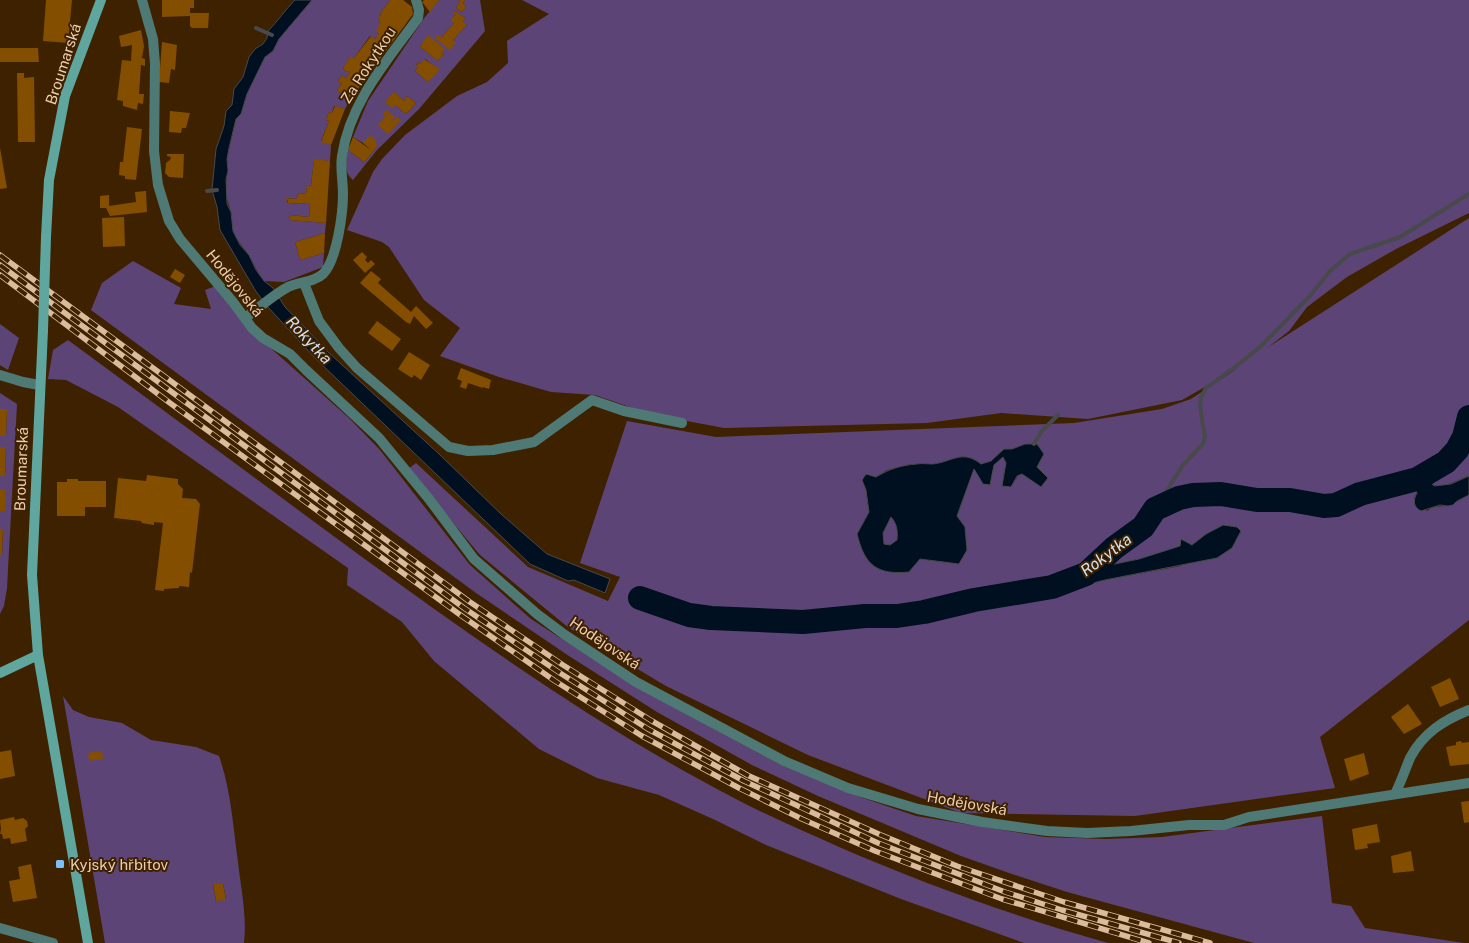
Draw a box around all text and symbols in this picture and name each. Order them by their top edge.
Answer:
street label: Broumarská [42,21,84,107]
street label: Za Rokytkou [337,24,399,106]
street label: Hodějovská [203,246,267,320]
water label: Rokytka [282,312,336,368]
street label: Broumarská [11,427,31,511]
water label: Rokytka [1077,530,1135,580]
street label: Hodějovská [567,613,643,673]
street label: Hodějovská [926,788,1008,818]
place label: Kyjský hřbitov [70,856,169,873]
marker: Kyjský hřbitov [54,858,66,870]

